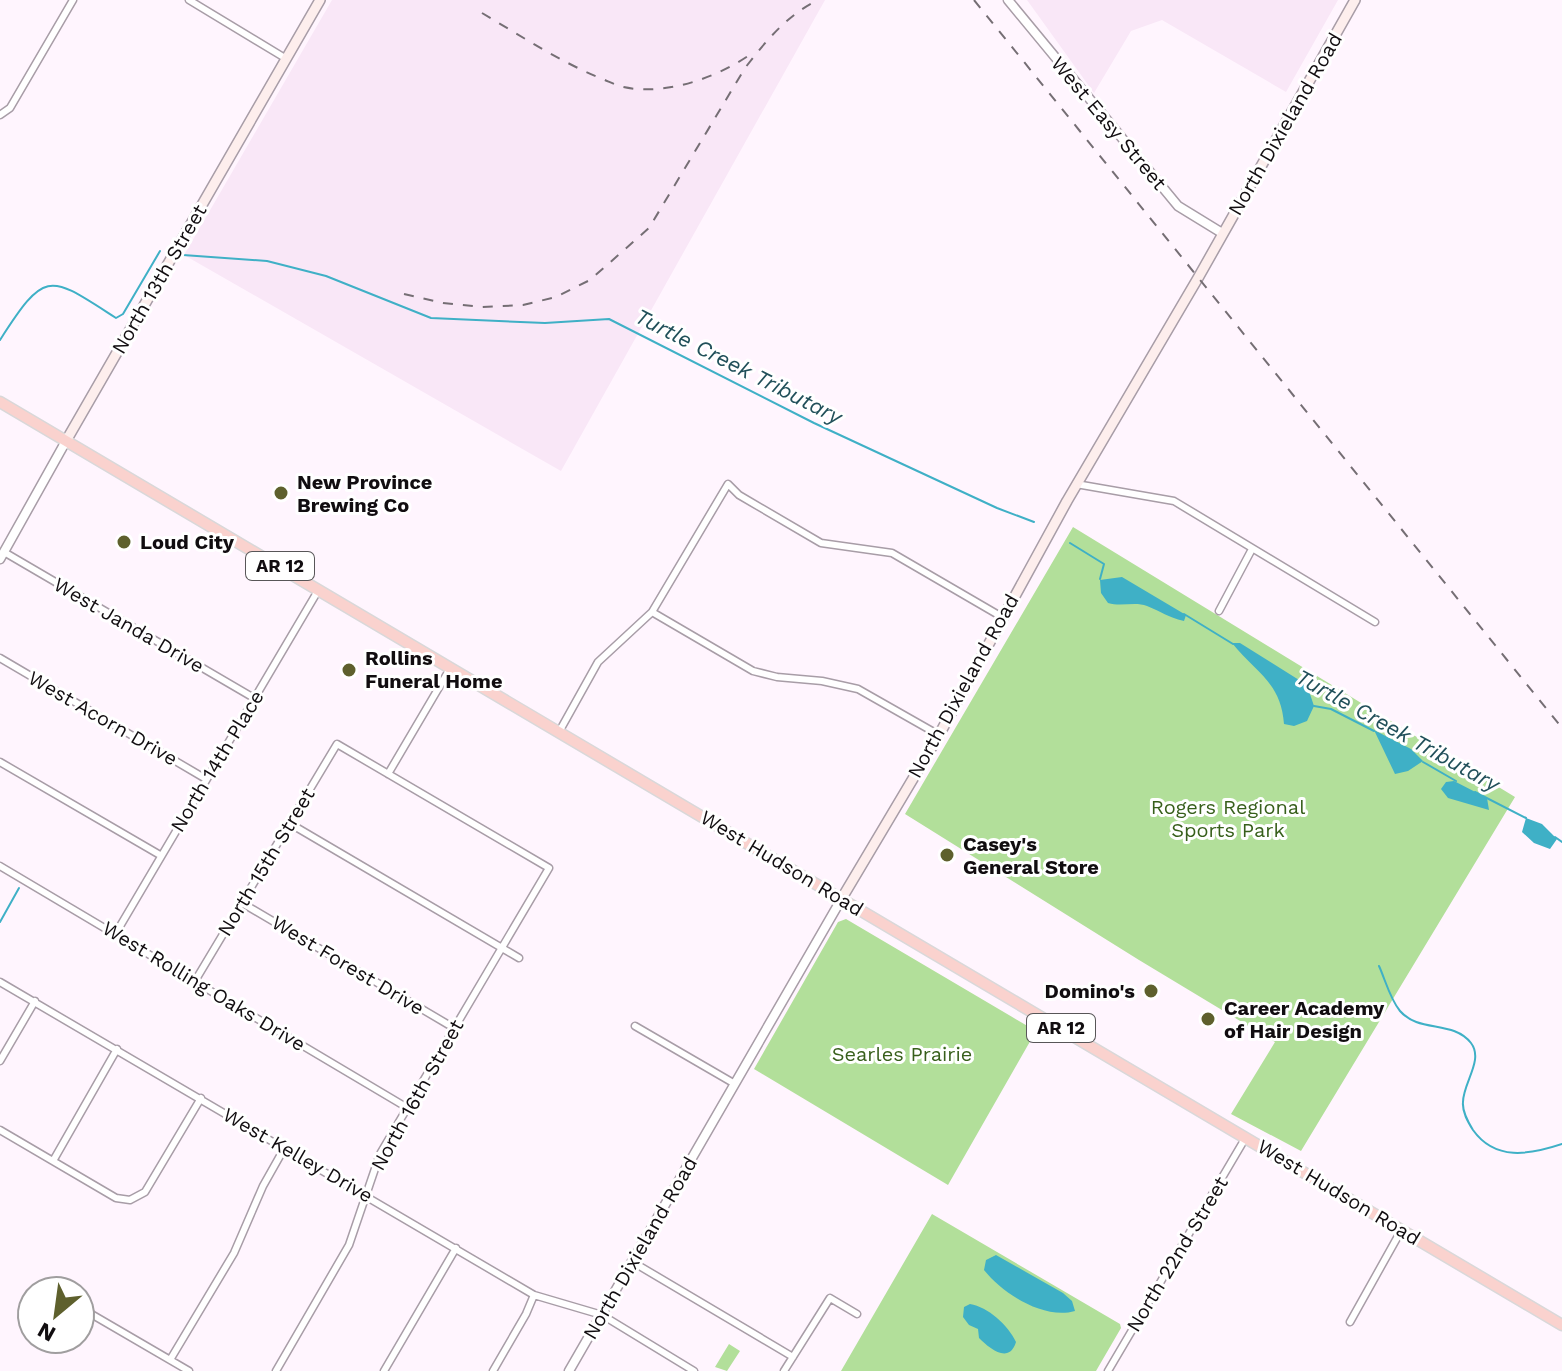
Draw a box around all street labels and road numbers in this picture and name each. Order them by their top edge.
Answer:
street label: North Dixieland Road [1223,28,1347,220]
street label: West Easy Street [1046,51,1172,195]
street label: North 13th Street [106,200,212,358]
road number: AR 12 [246,552,314,580]
street label: West Janda Drive [49,572,209,678]
street label: North Dixieland Road [902,590,1024,782]
street label: West Acorn Drive [24,666,182,770]
street label: North 14th Place [165,686,269,836]
street label: North 15th Street [212,783,320,940]
street label: West Hudson Road [696,805,868,921]
street label: West Forest Drive [267,910,429,1020]
street label: West Rolling Oaks Drive [98,916,310,1056]
road number: AR 12 [1027,1014,1095,1042]
street label: North 16th Street [366,1015,469,1175]
street label: West Kelley Drive [219,1102,377,1208]
street label: West Hudson Road [1253,1134,1425,1250]
street label: North Dixieland Road [578,1152,702,1344]
street label: North 22nd Street [1121,1171,1233,1336]

